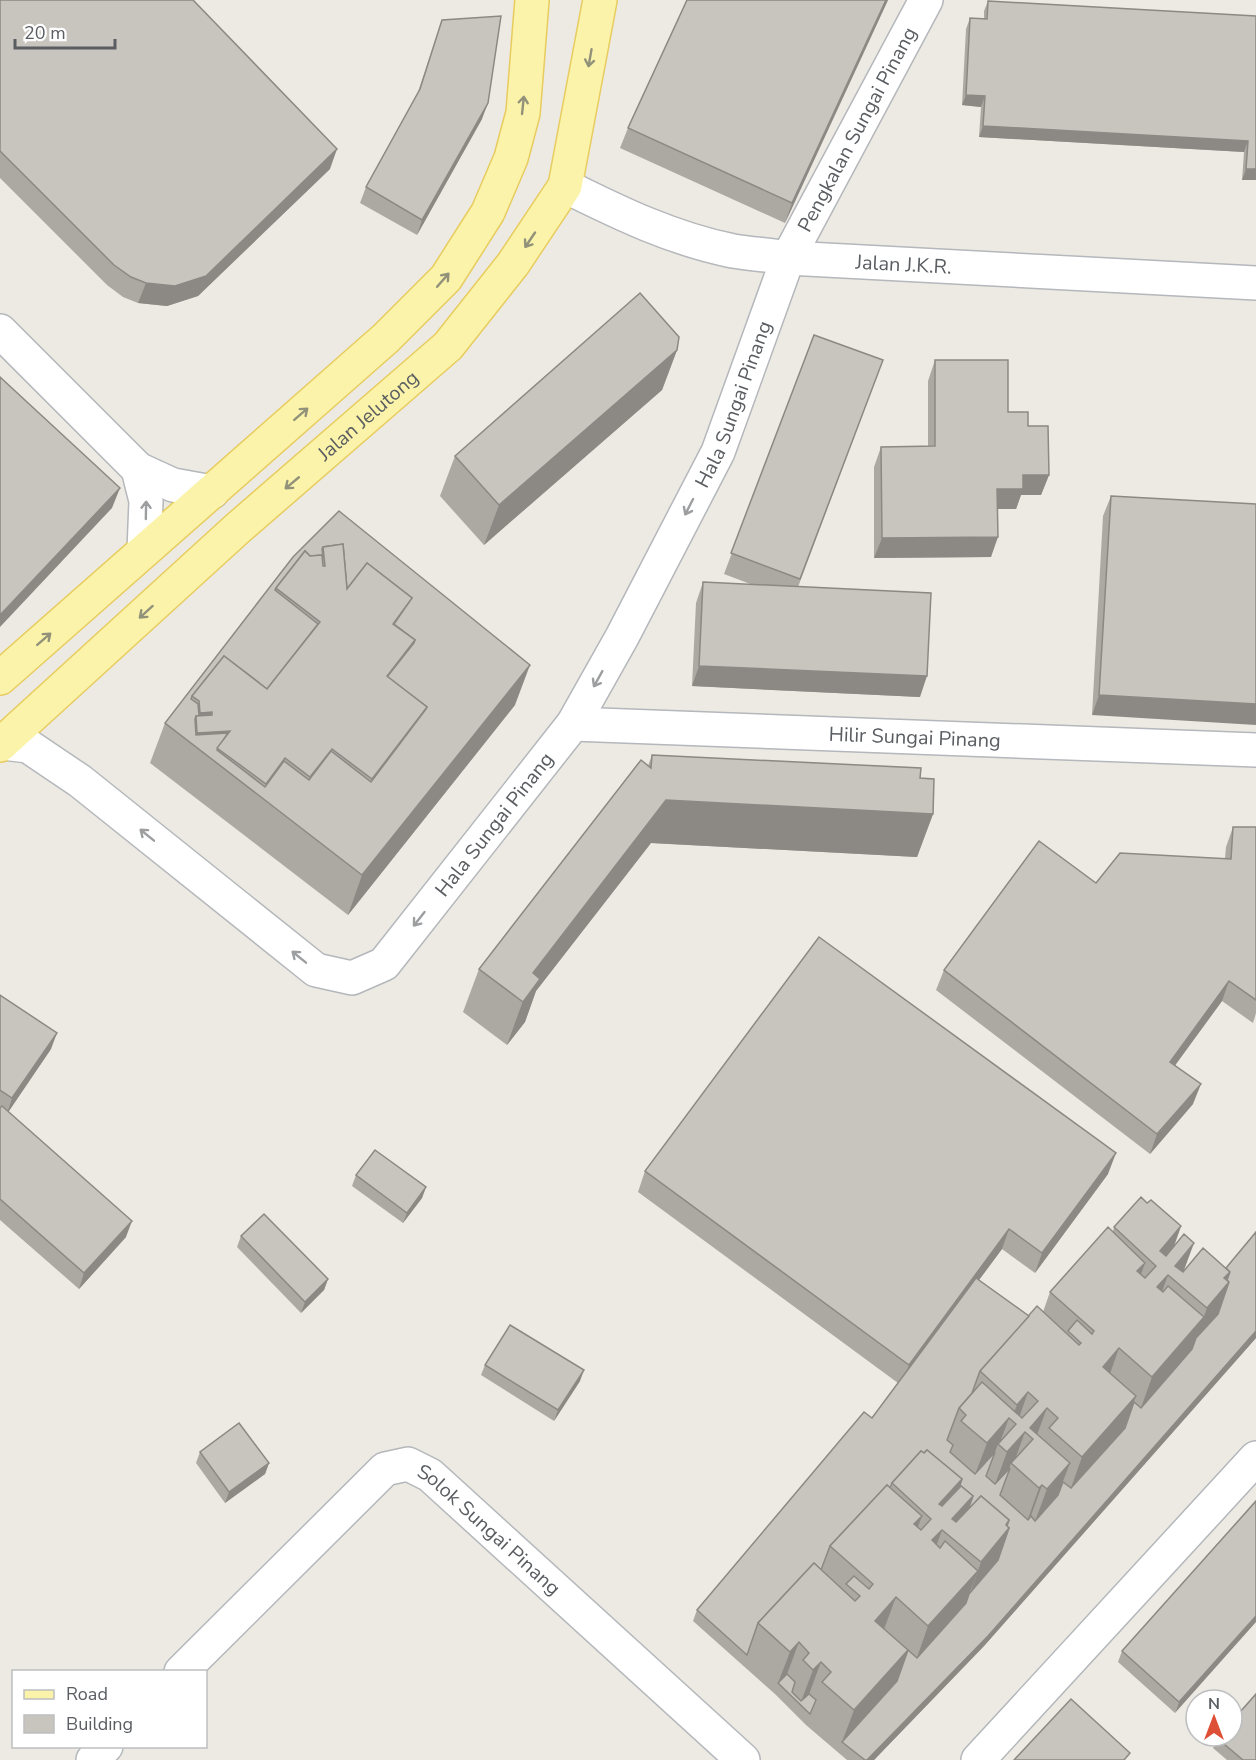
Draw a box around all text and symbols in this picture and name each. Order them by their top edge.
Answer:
scale bar [15,12,116,50]
text: 20 m [24,21,66,45]
street label: Pengkalan Sungai Pinang [791,22,923,237]
one-way arrow [584,47,595,67]
one-way arrow [518,96,529,116]
one-way arrow [523,231,536,248]
street label: Jalan J.K.R. [854,248,952,280]
one-way arrow [436,272,449,288]
street label: Hala Sungai Pinang [688,317,778,492]
street label: Jalan Jelutong [311,364,424,467]
one-way arrow [293,407,308,421]
one-way arrow [284,476,300,489]
one-way arrow [683,498,695,516]
one-way arrow [140,500,151,520]
one-way arrow [139,605,154,619]
one-way arrow [36,632,51,646]
one-way arrow [592,671,604,688]
street label: Hilir Sungai Pinang [828,720,1001,754]
street label: Hala Sungai Pinang [429,746,559,902]
one-way arrow [139,828,155,841]
one-way arrow [413,911,426,927]
one-way arrow [291,950,307,963]
street label: Solok Sungai Pinang [413,1457,567,1601]
legend [12,1670,207,1748]
text: Road [66,1682,108,1706]
north arrow [1184,1688,1244,1748]
text: N [1208,1693,1220,1715]
text: Building [66,1712,133,1736]

